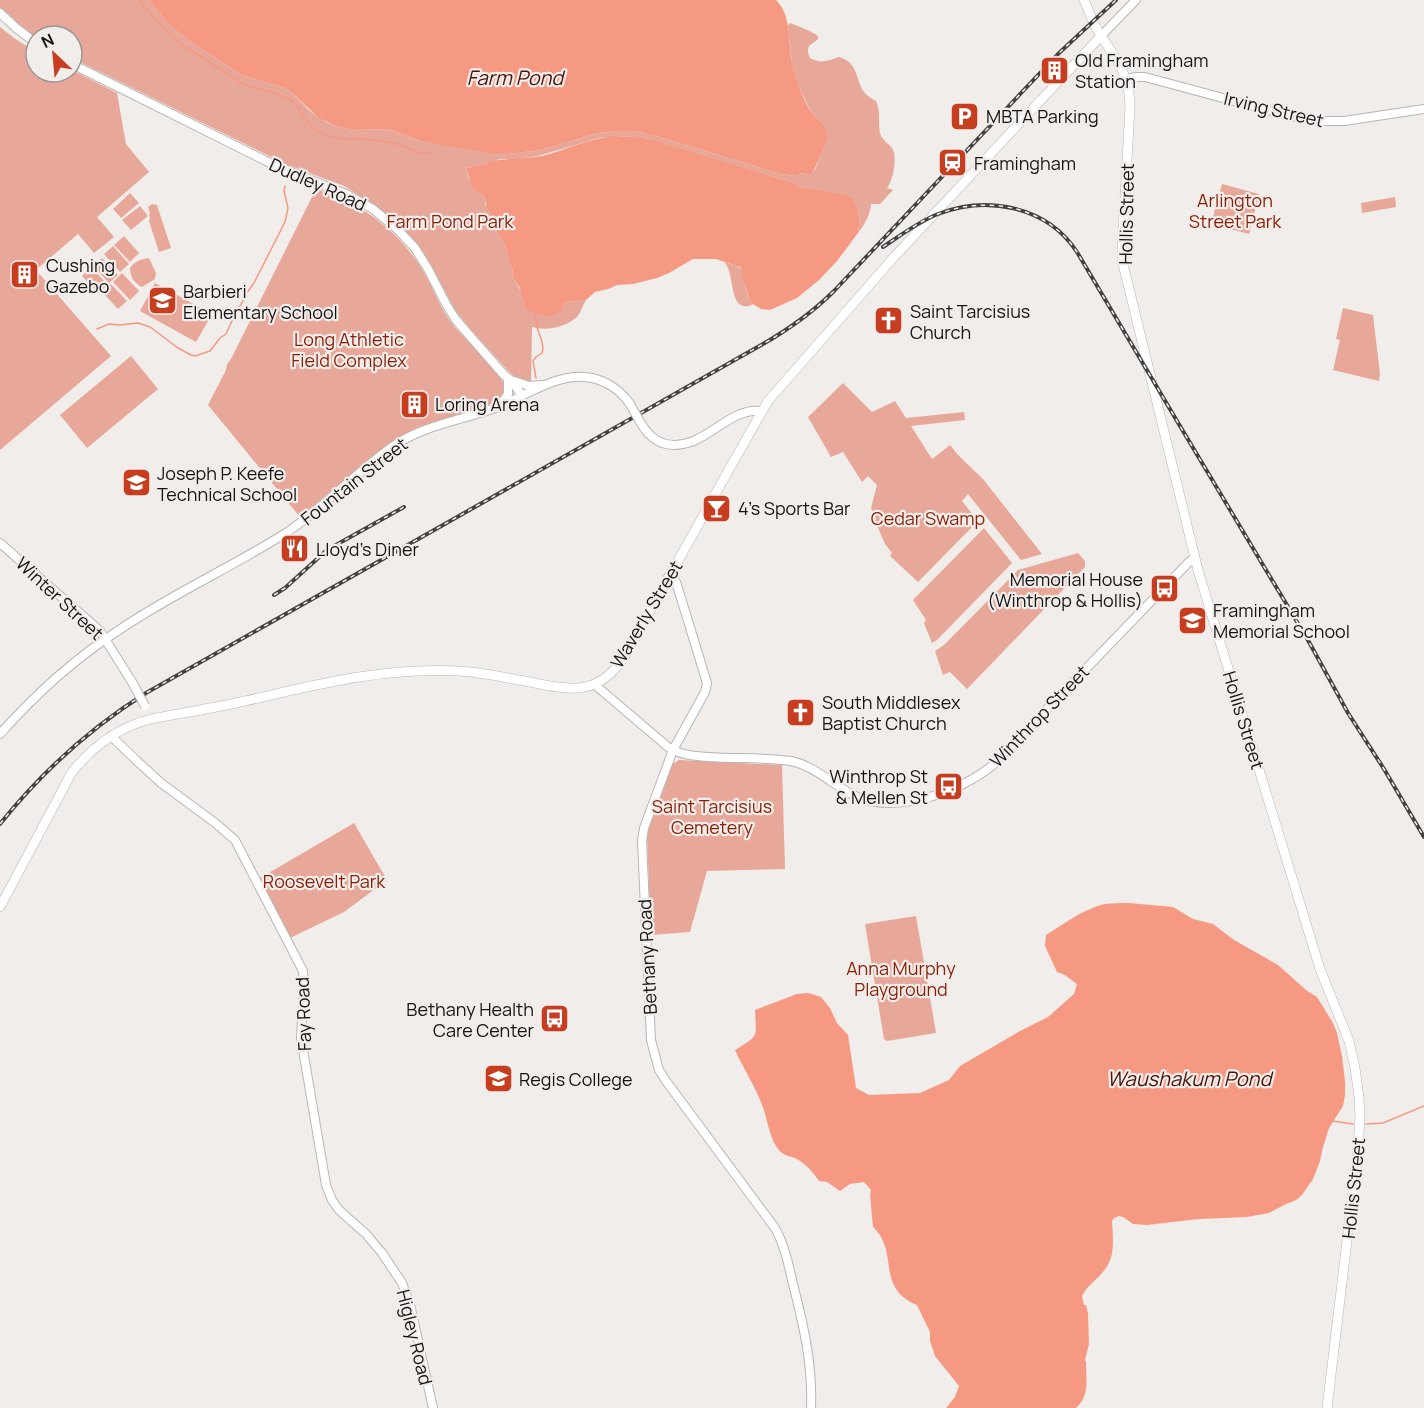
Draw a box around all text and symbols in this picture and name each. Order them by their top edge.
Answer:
north arrow [24,24,84,84]
text: N [37,28,57,53]
place label: Old Framingham Station [1075,48,1208,93]
building icon: Old Framingham Station [1038,54,1070,86]
water label: Farm Pond [467,64,566,91]
street label: Irving Street [1222,86,1326,132]
parking icon: MBTA Parking [949,100,981,132]
place label: MBTA Parking [986,104,1099,128]
station icon: Framingham [937,147,969,179]
place label: Framingham [974,151,1076,175]
street label: Dudley Road [266,152,370,216]
street label: Hollis Street [1113,163,1139,265]
park label: Arlington Street Park [1189,188,1282,233]
park label: Farm Pond Park [387,209,514,233]
place label: Cushing Gazebo [46,253,115,298]
building icon: Cushing Gazebo [9,259,41,291]
place label: Barbieri Elementary School [183,279,338,324]
school or university icon: Barbieri Elementary School [146,285,178,317]
place label: Saint Tarcisius Church [910,299,1030,344]
church icon: Saint Tarcisius Church [873,305,905,337]
park label: Long Athletic Field Complex [291,327,407,372]
building icon: Loring Arena [398,388,430,420]
place label: Loring Arena [435,392,539,416]
street label: Fountain Street [296,432,412,530]
place label: Joseph P. Keefe Technical School [157,461,297,506]
school or university icon: Joseph P. Keefe Technical School [120,467,152,499]
bar icon: 4’s Sports Bar [701,492,733,524]
place label: 4’s Sports Bar [738,496,851,520]
park label: Cedar Swamp [871,506,985,530]
restaurant icon: Lloyd's Diner [279,533,311,565]
place label: Lloyd's Diner [316,537,420,561]
street label: Winter Street [11,551,109,645]
street label: Waverly Street [604,556,688,672]
place label: Memorial House (Winthrop & Hollis) [987,567,1143,612]
bus stop icon: Memorial House (Winthrop & Hollis) [1148,573,1180,605]
place label: Framingham Memorial School [1213,598,1350,643]
school or university icon: Framingham Memorial School [1176,604,1208,636]
street label: Winthrop Street [984,660,1094,772]
street label: Hollis Street [1218,668,1270,772]
place label: South Middlesex Baptist Church [822,690,961,735]
church icon: South Middlesex Baptist Church [785,696,817,728]
place label: Winthrop St & Mellen St [829,764,928,809]
bus stop icon: Winthrop St & Mellen St [933,770,965,802]
park label: Saint Tarcisius Cemetery [652,794,772,839]
park label: Roosevelt Park [263,869,386,893]
street label: Bethany Road [632,899,662,1015]
park label: Anna Murphy Playground [846,956,956,1001]
street label: Fay Road [290,977,316,1051]
place label: Bethany Health Care Center [406,997,535,1042]
bus stop icon: Bethany Health Care Center [539,1003,571,1035]
school or university icon: Regis College [482,1063,514,1095]
water label: Waushakum Pond [1107,1065,1274,1092]
place label: Regis College [519,1067,632,1091]
street label: Hollis Street [1336,1136,1370,1240]
street label: Higley Road [392,1287,438,1387]

